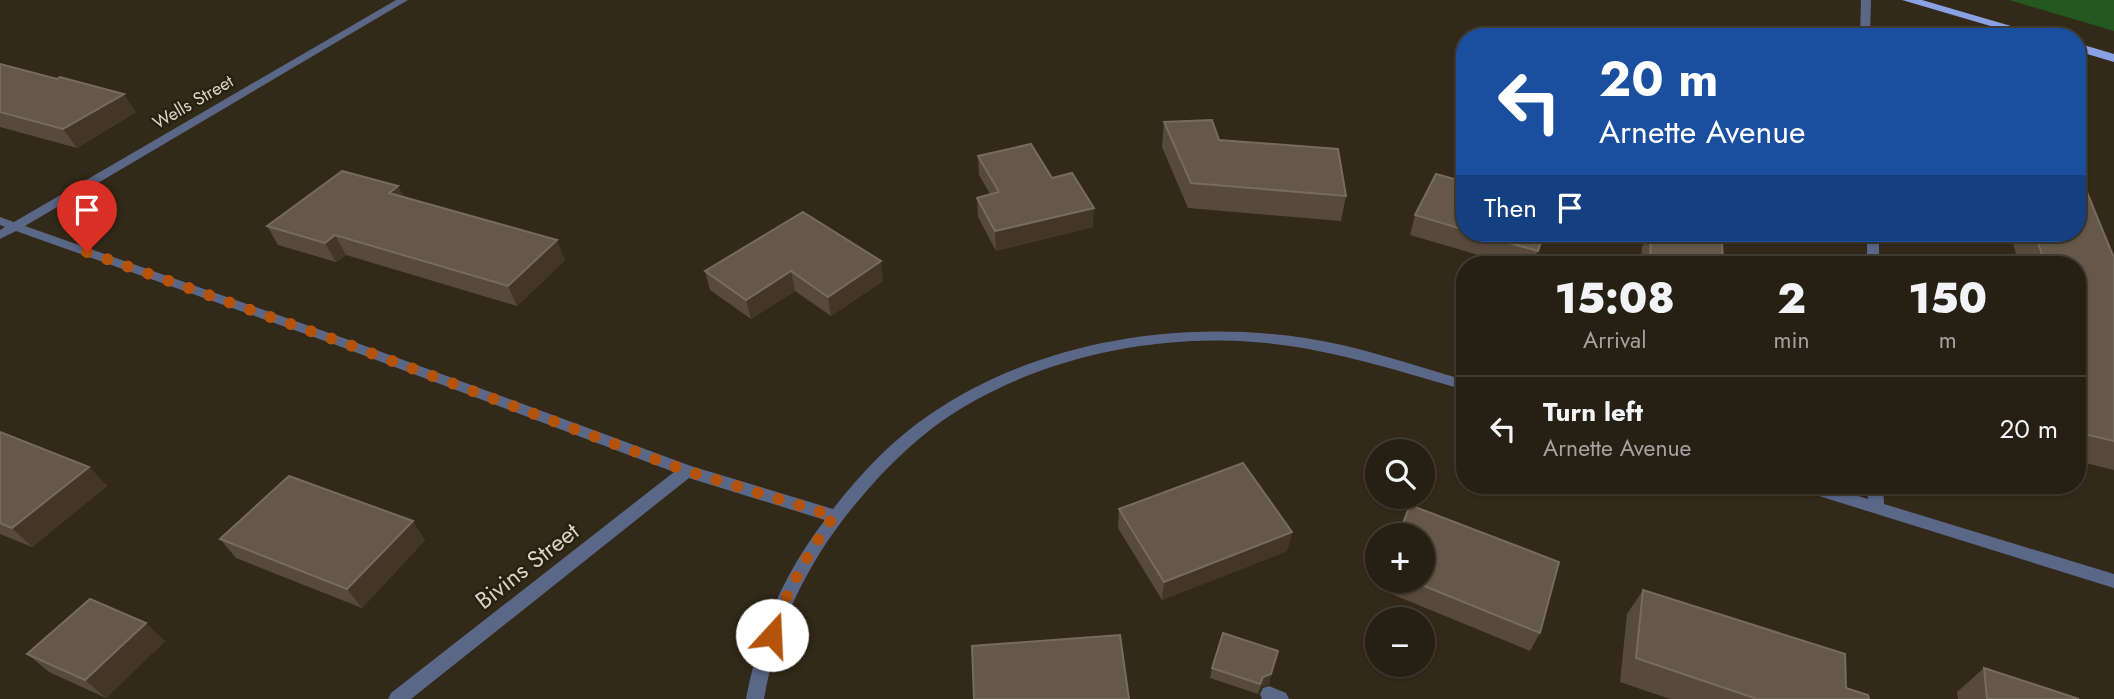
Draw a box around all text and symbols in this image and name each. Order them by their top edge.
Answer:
text: 20 m [1599,44,1718,114]
icon: left [1484,56,1575,147]
street label: Wells Street [148,68,239,136]
text: Arnette Avenue [1599,109,1806,155]
pin [57,180,117,252]
text: Then [1484,189,1537,227]
icon: arrive [1551,189,1589,227]
icon: arrive [68,191,106,229]
text: 15:08 [1555,268,1675,329]
text: 2 [1777,268,1806,329]
text: 150 [1908,268,1987,329]
text: Arrival [1583,323,1646,357]
text: min [1774,323,1810,357]
text: m [1939,323,1957,357]
text: Turn left [1543,393,1643,431]
icon: left [1484,410,1522,448]
text: 20 m [2000,410,2058,448]
text: Arnette Avenue [1543,431,1691,465]
map controls [1365,439,1435,677]
button: search [1365,439,1435,509]
street label: Bivins Street [467,514,586,617]
button: + [1365,523,1435,593]
position arrow [735,598,809,672]
button: − [1365,607,1435,677]

